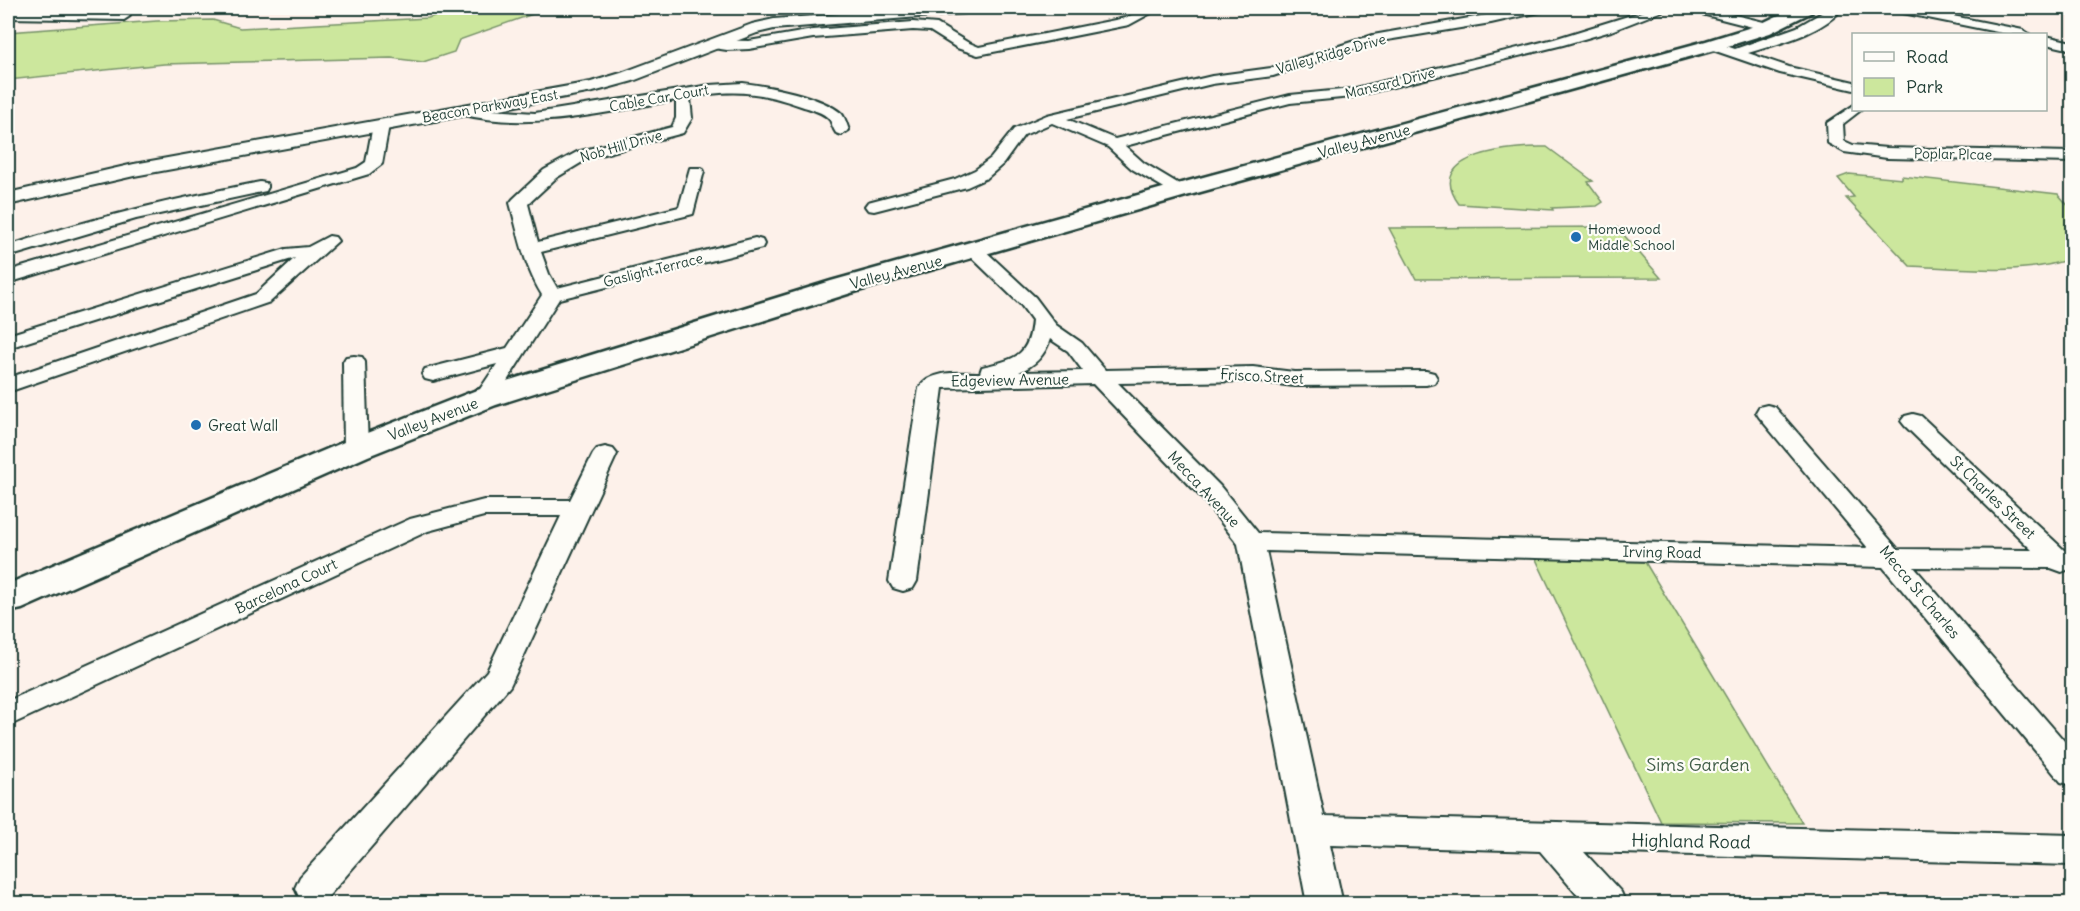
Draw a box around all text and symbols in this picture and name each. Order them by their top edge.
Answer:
street label: Valley Ridge Drive [1274,30,1388,78]
legend [1852,33,2047,111]
text: Road [1906,45,1949,68]
street label: Mansard Drive [1343,63,1437,103]
text: Park [1906,75,1943,98]
street label: Cable Car Court [608,80,710,116]
street label: Beacon Parkway East [421,85,559,127]
street label: Valley Avenue [1316,120,1412,162]
street label: Nob Hill Drive [578,126,664,166]
street label: Poplar Plcae [1914,144,1992,164]
place label: Homewood Middle School [1588,220,1675,254]
marker: Homewood Middle School [1569,230,1583,244]
street label: Gaslight Terrace [601,249,705,291]
street label: Valley Avenue [848,251,944,293]
street label: Frisco Street [1220,364,1304,388]
street label: Edgeview Avenue [951,369,1069,391]
street label: Valley Avenue [385,393,481,445]
place label: Great Wall [208,416,278,435]
marker: Great Wall [189,418,203,432]
street label: Mecca Avenue [1164,447,1244,531]
street label: St Charles Street [1946,451,2040,543]
street label: Irving Road [1622,542,1702,562]
street label: Mecca St Charles [1876,542,1965,642]
street label: Barcelona Court [232,554,340,618]
park label: Sims Garden [1646,753,1750,776]
street label: Highland Road [1631,828,1751,854]

